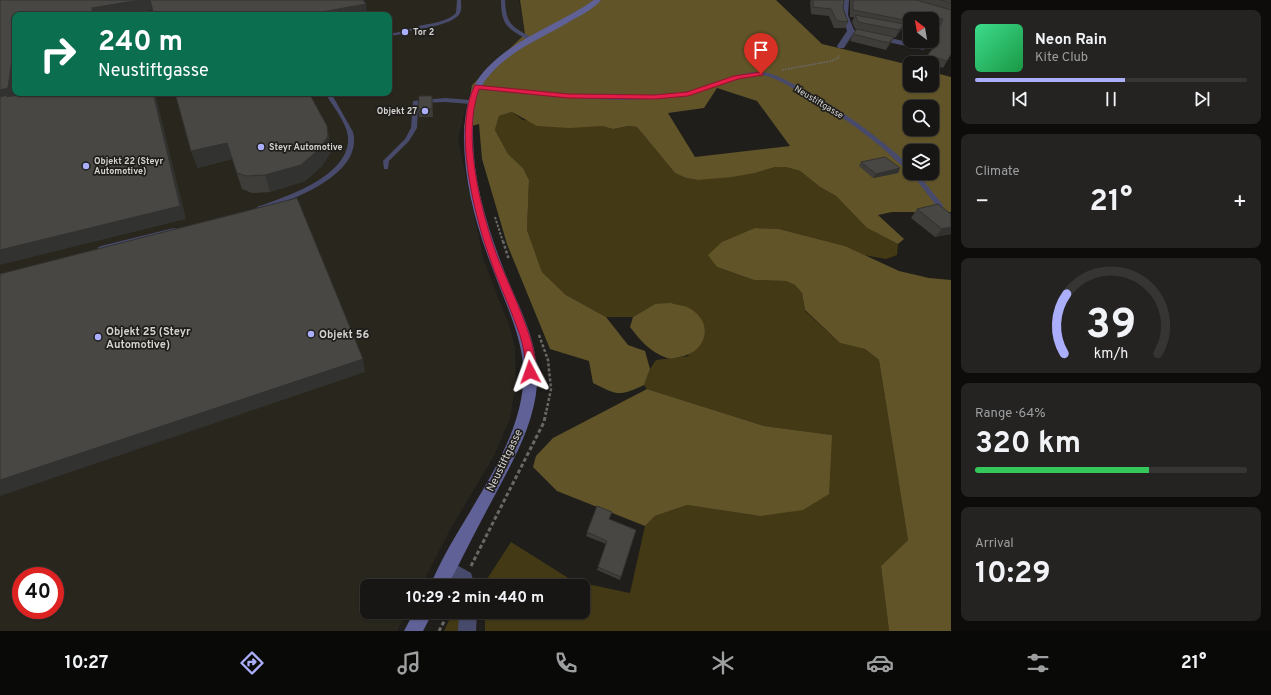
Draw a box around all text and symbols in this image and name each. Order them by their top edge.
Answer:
north arrow [903,12,939,48]
map controls [903,12,939,180]
text: 240 m [98,25,183,61]
marker: Tor 2 [400,27,410,37]
place label: Tor 2 [413,27,434,38]
icon: right [32,28,84,80]
text: Neon Rain [1035,31,1107,50]
pin [744,33,778,74]
icon: arrive [750,39,772,61]
text: Kite Club [1035,50,1088,66]
button: sound [903,56,939,92]
text: Neustiftgasse [98,60,209,83]
street label: Neustiftgasse [792,83,845,121]
icon: previous [1009,88,1031,110]
icon: pause [1100,88,1122,110]
icon: next [1191,88,1213,110]
button: search [903,100,939,136]
place label: Objekt 27 [377,106,417,117]
marker: Objekt 27 [420,106,430,116]
marker: Steyr Automotive [256,142,266,152]
place label: Steyr Automotive [269,142,343,153]
button: layers [903,144,939,180]
place label: Objekt 22 (Steyr Automotive) [94,156,164,177]
marker: Objekt 22 (Steyr Automotive) [81,161,91,171]
text: Climate [975,164,1020,180]
text: 21° [1090,184,1132,221]
text: − [975,189,989,216]
text: + [1233,189,1247,216]
text: 39 [1086,299,1136,352]
place label: Objekt 25 (Steyr Automotive) [106,325,191,352]
place label: Objekt 56 [319,328,369,342]
marker: Objekt 56 [306,329,316,339]
marker: Objekt 25 (Steyr Automotive) [93,332,103,342]
text: km/h [1094,344,1128,362]
position arrow [509,351,551,393]
text: Range · 64% [975,406,1046,422]
text: 320 km [975,426,1081,463]
street label: Neustiftgasse [484,427,526,494]
text: Arrival [975,536,1014,552]
text: 10:29 [975,556,1051,593]
speed limit sign: 40 [12,567,64,619]
text: 10:29 · 2 min · 440 m [406,589,544,608]
icon: directions [238,649,266,677]
icon: music [395,649,423,677]
icon: phone [552,649,580,677]
icon: climate [709,649,737,677]
icon: car [866,649,894,677]
icon: filters [1024,649,1052,677]
text: 10:27 [65,652,108,675]
text: 21° [1181,652,1206,675]

